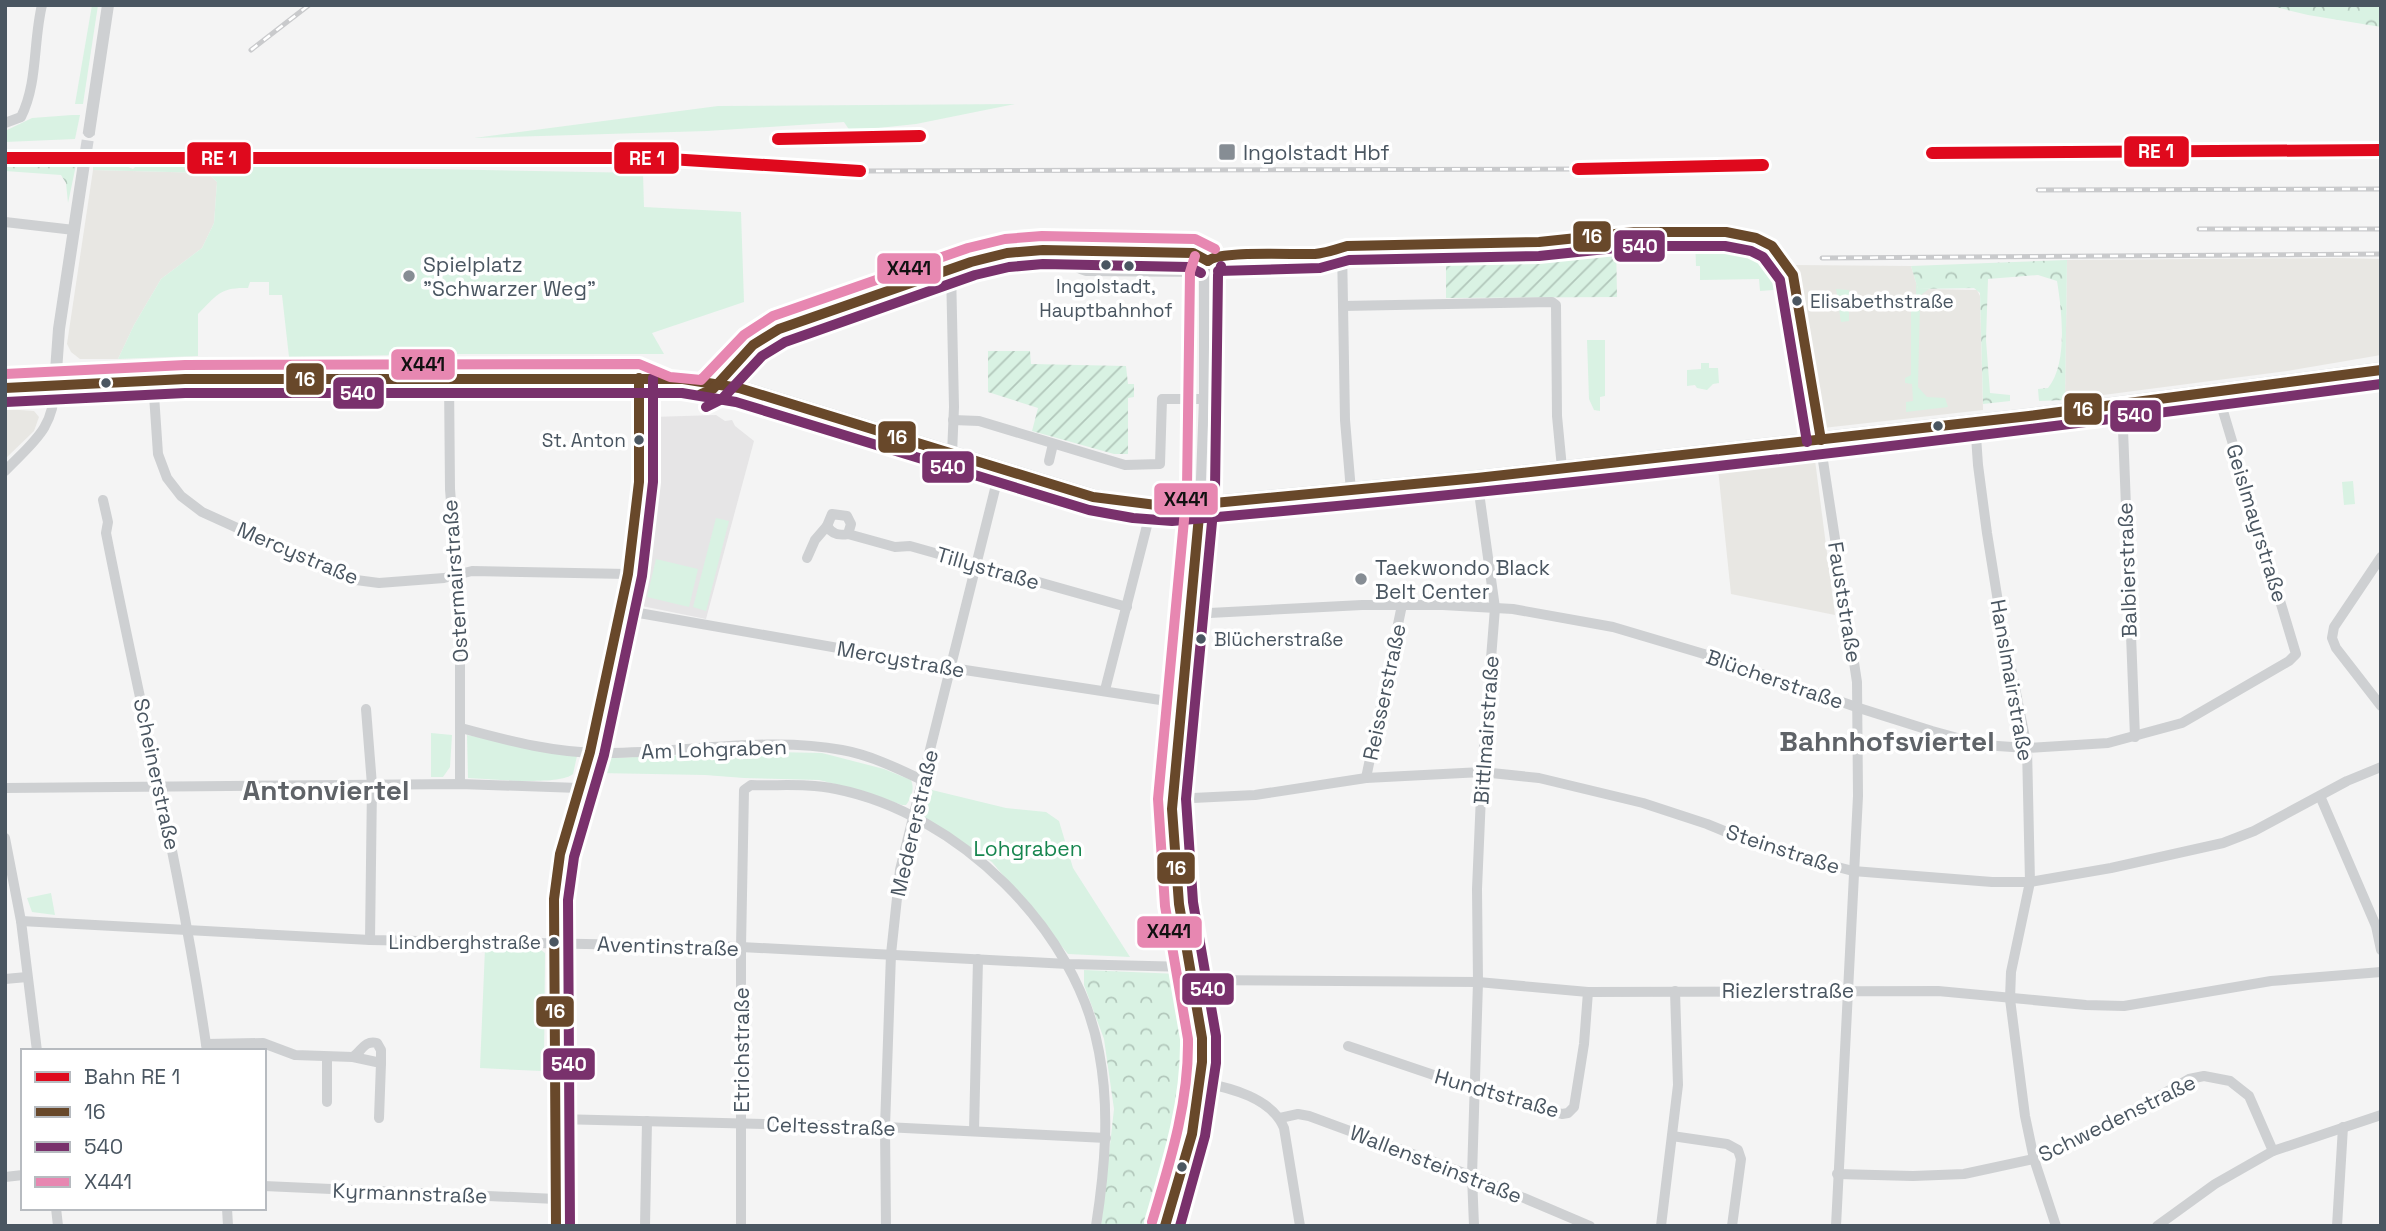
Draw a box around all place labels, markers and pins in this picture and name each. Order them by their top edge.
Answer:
place label: Ingolstadt Hbf [1243,139,1390,166]
marker: Ingolstadt Hbf [1217,142,1237,162]
place label: Spielplatz "Schwarzer Weg" [423,251,596,302]
marker: Ingolstadt, Hauptbahnhof [1099,258,1113,272]
unlabelled marker [1122,259,1136,273]
marker: Spielplatz "Schwarzer Weg" [401,268,417,284]
place label: Ingolstadt, Hauptbahnhof [1039,274,1173,323]
place label: Elisabethstraße [1810,289,1954,314]
marker: Elisabethstraße [1790,294,1804,308]
unlabelled marker [99,376,113,390]
unlabelled marker [1931,419,1945,433]
place label: St. Anton [542,428,626,453]
marker: St. Anton [632,433,646,447]
place label: Taekwondo Black Belt Center [1375,554,1550,605]
marker: Taekwondo Black Belt Center [1353,571,1369,587]
place label: Blücherstraße [1214,627,1344,652]
marker: Blücherstraße [1194,632,1208,646]
place label: Lindberghstraße [388,930,541,955]
marker: Lindberghstraße [547,935,561,949]
unlabelled marker [1175,1160,1189,1174]

